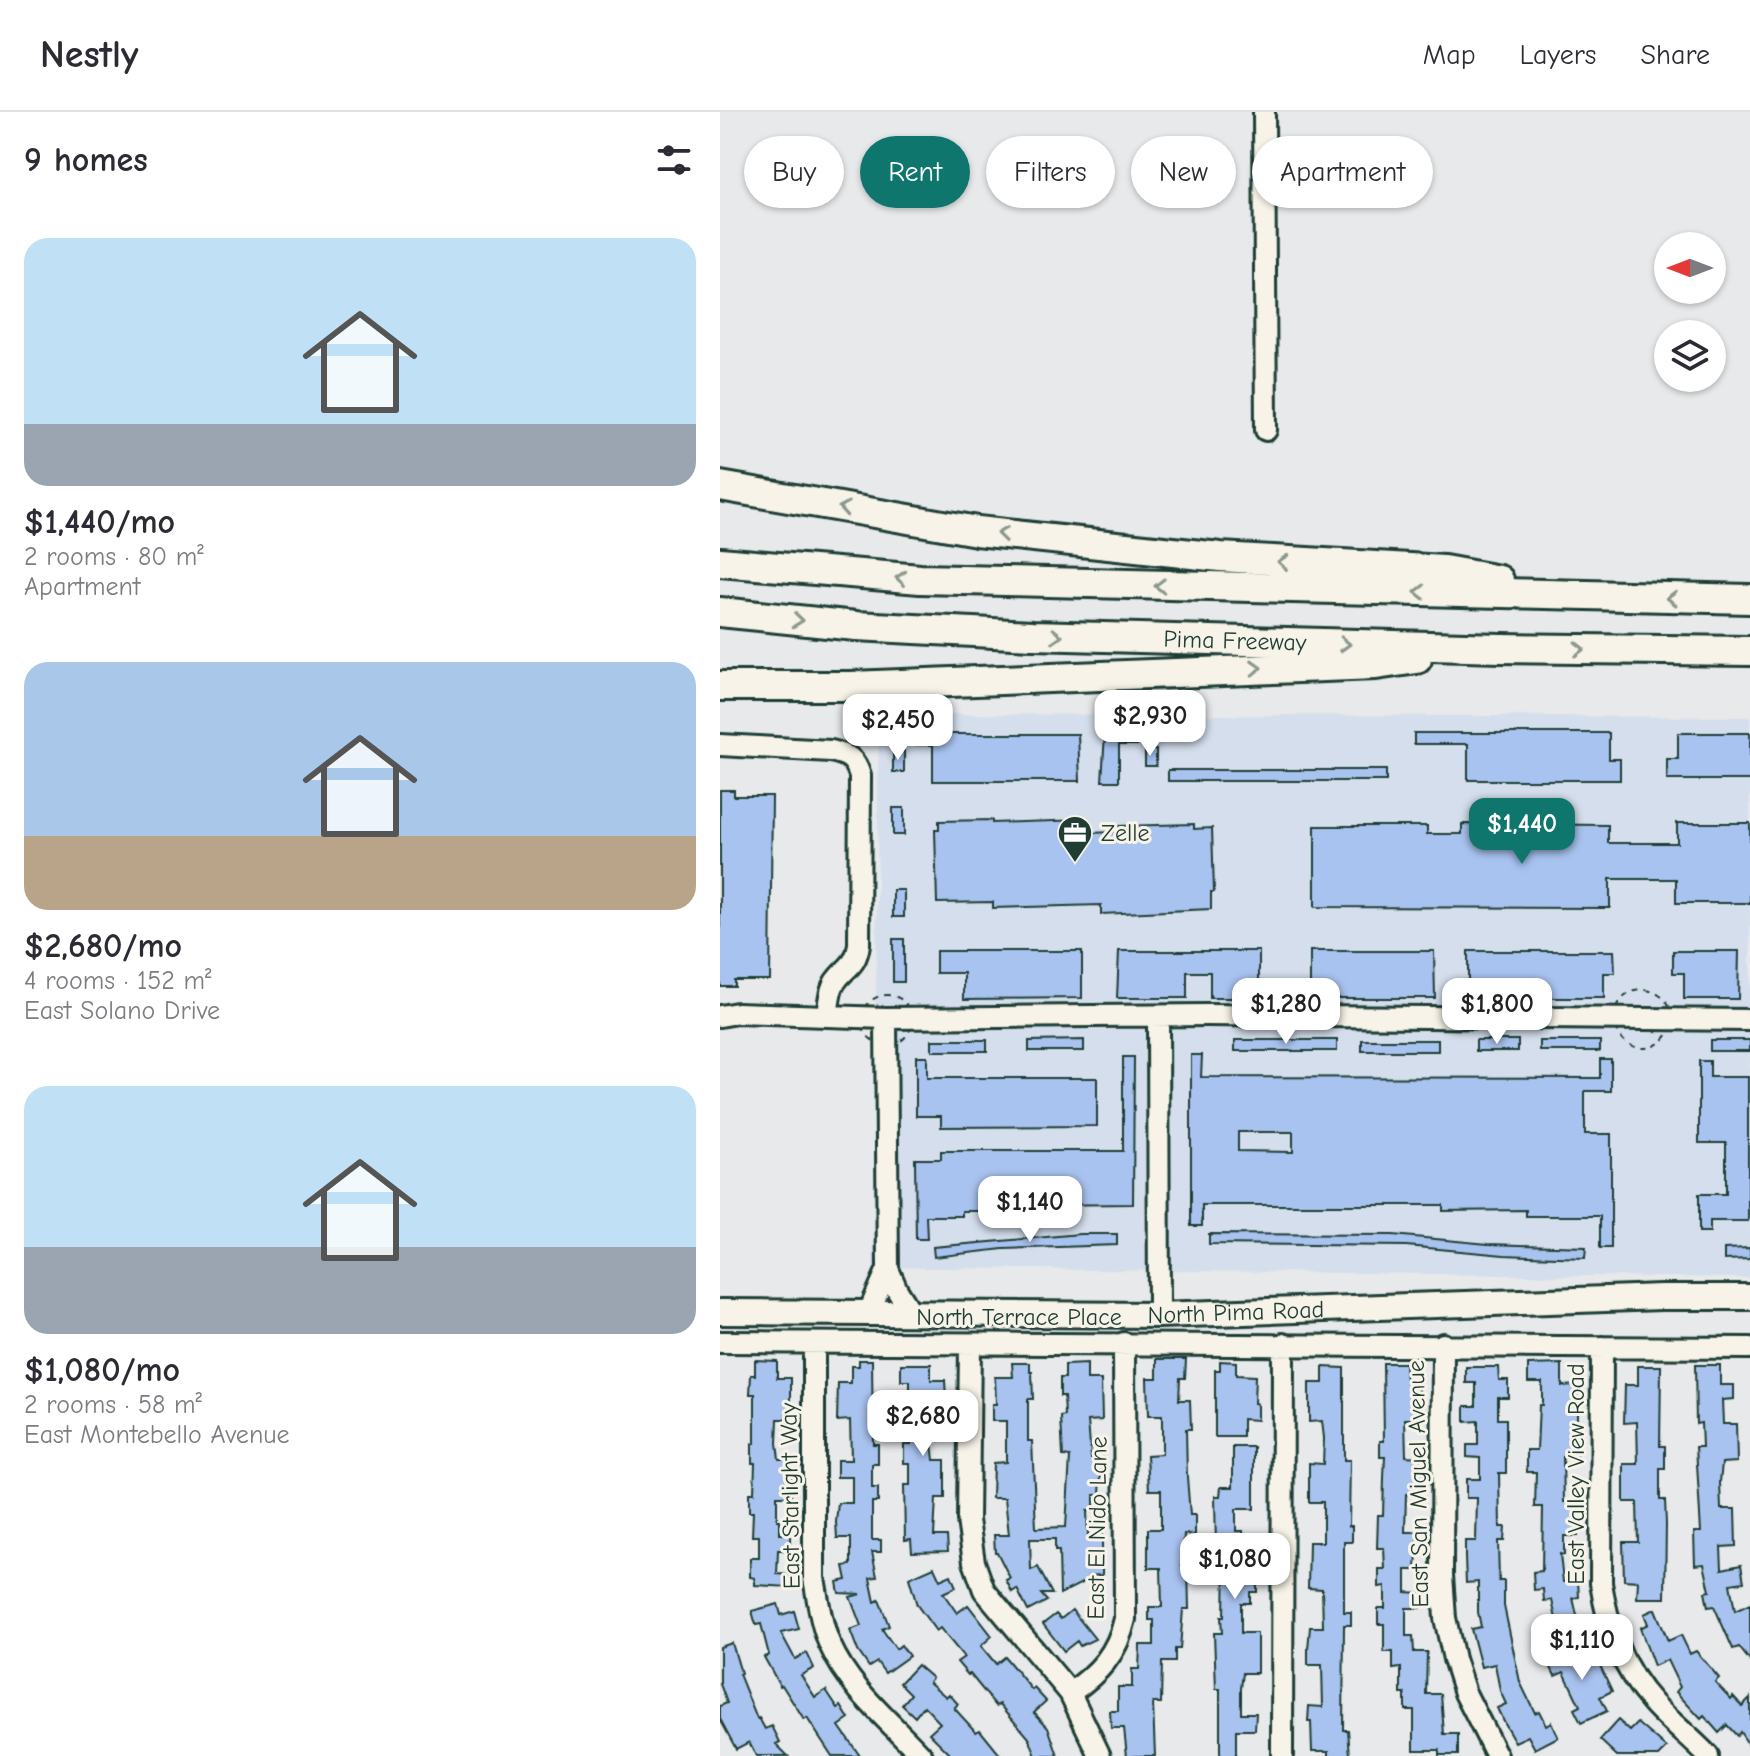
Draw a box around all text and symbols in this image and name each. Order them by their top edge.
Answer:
text: Nestly [40,33,138,77]
text: Map [1423,39,1476,71]
text: Layers [1520,39,1596,71]
text: Share [1640,39,1710,71]
chip: Buy [744,136,844,208]
chip: Rent [860,136,970,208]
chip: Filters [986,136,1115,208]
chip: New [1131,136,1236,208]
chip: Apartment [1252,136,1433,208]
icon: filters [652,138,696,182]
text: 9 homes [24,140,148,180]
north arrow [1654,232,1726,304]
map controls [1654,232,1726,392]
icon: home [288,290,432,434]
button: layers [1654,320,1726,392]
one-way arrow [837,500,850,517]
text: $1,440/mo [24,502,175,542]
one-way arrow [996,526,1009,543]
text: 2 rooms · 80 m² [24,542,204,572]
one-way arrow [1276,554,1289,571]
one-way arrow [894,570,907,587]
text: Apartment [24,572,140,602]
one-way arrow [1153,577,1166,594]
one-way arrow [1413,583,1426,601]
one-way arrow [1665,589,1678,606]
one-way arrow [792,611,805,628]
street label: Pima Freeway [1163,625,1307,657]
one-way arrow [1051,627,1064,645]
one-way arrow [1339,635,1352,652]
one-way arrow [1573,640,1586,658]
one-way arrow [1250,660,1263,677]
pin: $2,930 [1085,690,1215,758]
pin: $2,450 [833,694,963,762]
text: $2,930 [1113,701,1187,731]
text: $2,450 [861,705,935,735]
icon: home [288,714,432,858]
pin: $1,440 [1457,798,1587,866]
text: $1,440 [1487,809,1557,839]
office icon: Zelle [1056,814,1094,864]
place label: Zelle [1101,819,1150,847]
text: $2,680/mo [24,926,182,966]
text: 4 rooms · 152 m² [24,966,212,996]
pin: $1,280 [1221,978,1351,1046]
pin: $1,800 [1432,978,1562,1046]
text: $1,280 [1250,989,1322,1019]
text: $1,800 [1460,989,1534,1019]
text: East Solano Drive [24,996,220,1026]
icon: home [288,1138,432,1282]
pin: $1,140 [965,1176,1095,1244]
text: $1,140 [996,1187,1064,1217]
street label: North Pima Road [1147,1295,1325,1329]
street label: North Terrace Place [916,1303,1122,1331]
text: $1,080/mo [24,1350,180,1390]
street label: East San Miguel Avenue [1402,1360,1434,1608]
street label: East Valley View Road [1562,1363,1590,1585]
text: 2 rooms · 58 m² [24,1390,202,1420]
pin: $2,680 [858,1390,988,1458]
text: $2,680 [885,1401,961,1431]
street label: East Starlight Way [774,1402,806,1589]
text: East Montebello Avenue [24,1420,290,1450]
street label: East El Nido Lane [1081,1436,1113,1620]
pin: $1,080 [1170,1533,1300,1601]
text: $1,080 [1198,1544,1272,1574]
pin: $1,110 [1517,1614,1647,1682]
text: $1,110 [1549,1625,1615,1655]

